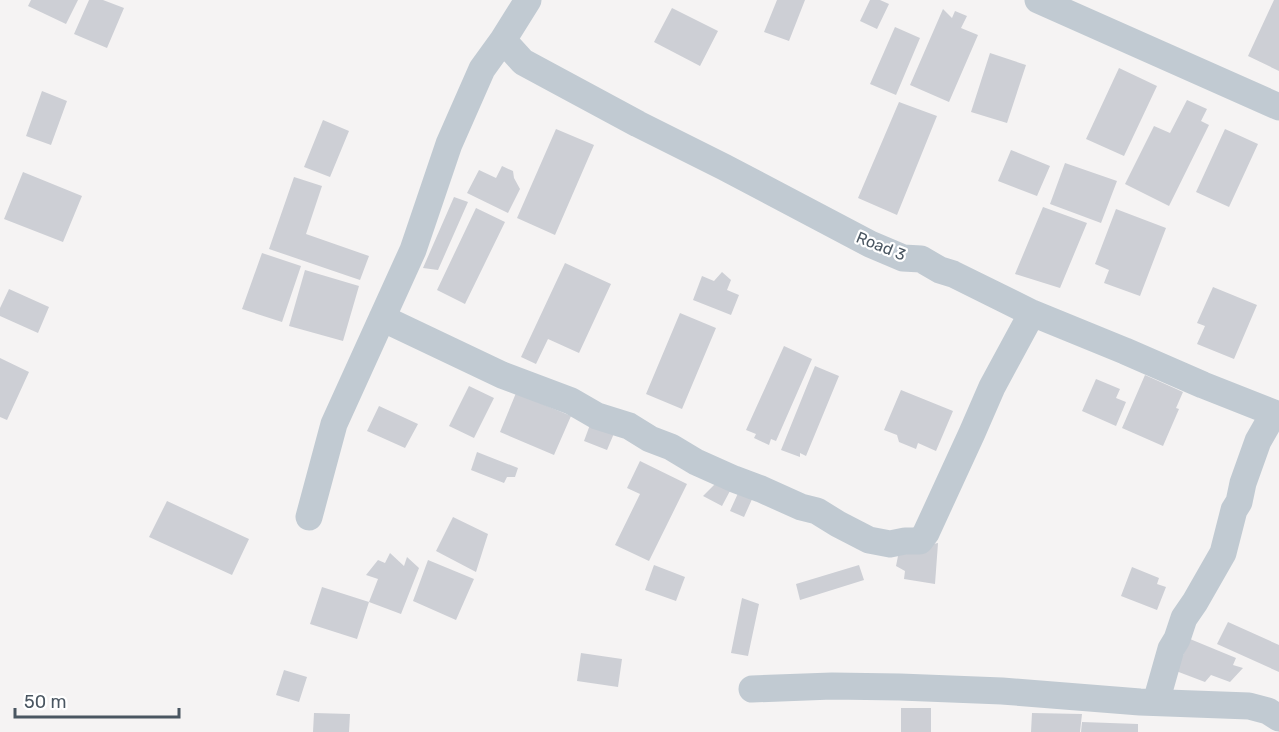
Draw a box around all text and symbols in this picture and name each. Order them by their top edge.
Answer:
street label: Road 3 [854,228,908,264]
scale bar [15,681,178,719]
text: 50 m [24,691,67,713]

